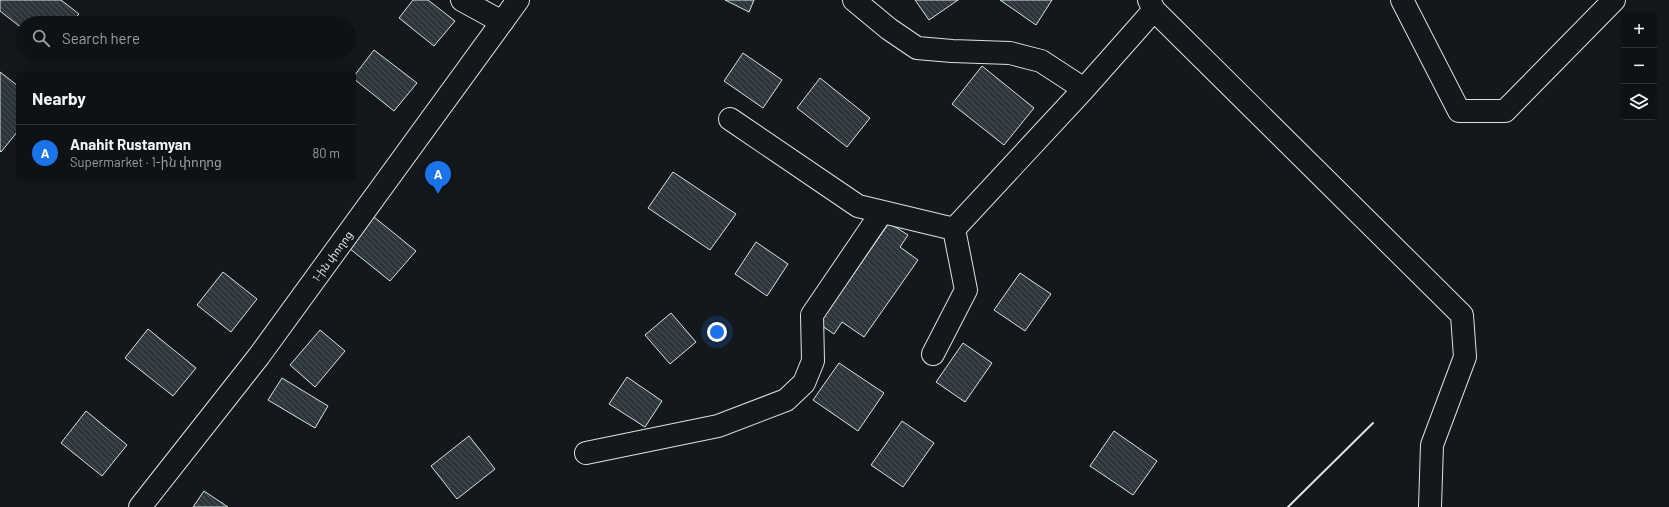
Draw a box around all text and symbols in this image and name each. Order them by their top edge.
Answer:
map controls [1621,12,1657,120]
button: + [1621,12,1657,48]
search box [16,16,356,60]
icon: search [30,27,52,49]
text: Search here [62,29,140,47]
button: − [1621,48,1657,84]
button: layers [1621,84,1657,120]
text: Nearby [32,88,86,108]
text: Anahit Rustamyan [70,135,191,153]
text: A [41,145,49,161]
text: 80 m [313,145,340,161]
text: Supermarket · 1-ին փողոց [70,154,222,170]
pin: A [425,161,451,194]
street label: 1-ին փողոց [309,228,356,285]
your location [707,322,727,342]

